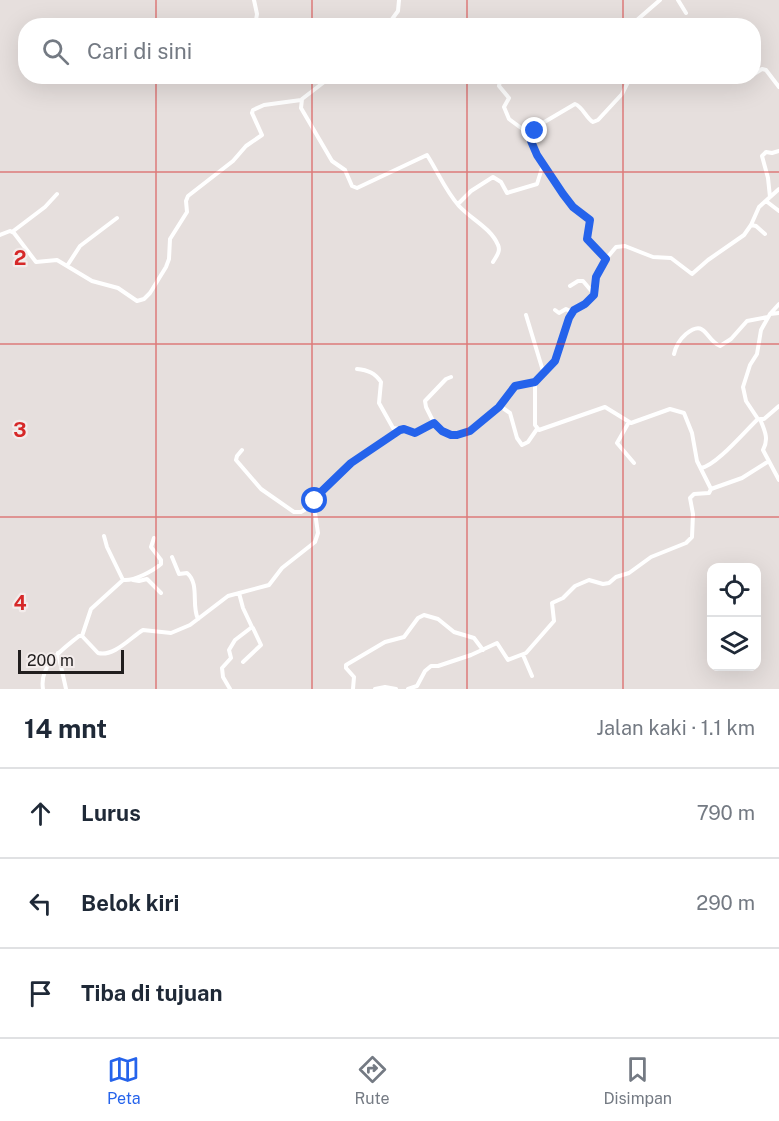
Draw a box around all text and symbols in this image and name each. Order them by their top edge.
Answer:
search box [18,18,761,84]
icon: search [39,35,72,68]
text: Cari di sini [87,38,192,64]
route end [521,117,547,143]
text: 2 [14,246,26,270]
text: 3 [13,418,27,442]
route start [301,487,327,513]
map controls [707,563,761,671]
button: locate [707,563,761,617]
text: 4 [13,591,27,615]
button: layers [707,617,761,671]
scale bar [18,647,124,674]
text: 200 m [27,651,74,670]
text: 14 mnt [24,713,107,744]
text: Jalan kaki · 1.1 km [596,716,755,740]
icon: ahead [24,797,57,830]
text: Lurus [81,800,141,826]
text: 790 m [697,801,755,825]
icon: left [24,887,57,920]
text: Belok kiri [81,890,179,916]
text: 290 m [696,891,755,915]
icon: arrive [24,977,57,1010]
text: Tiba di tujuan [81,980,222,1006]
tab: Peta [107,1053,141,1108]
tab: Rute [355,1053,390,1108]
tab: Disimpan [603,1053,672,1108]

